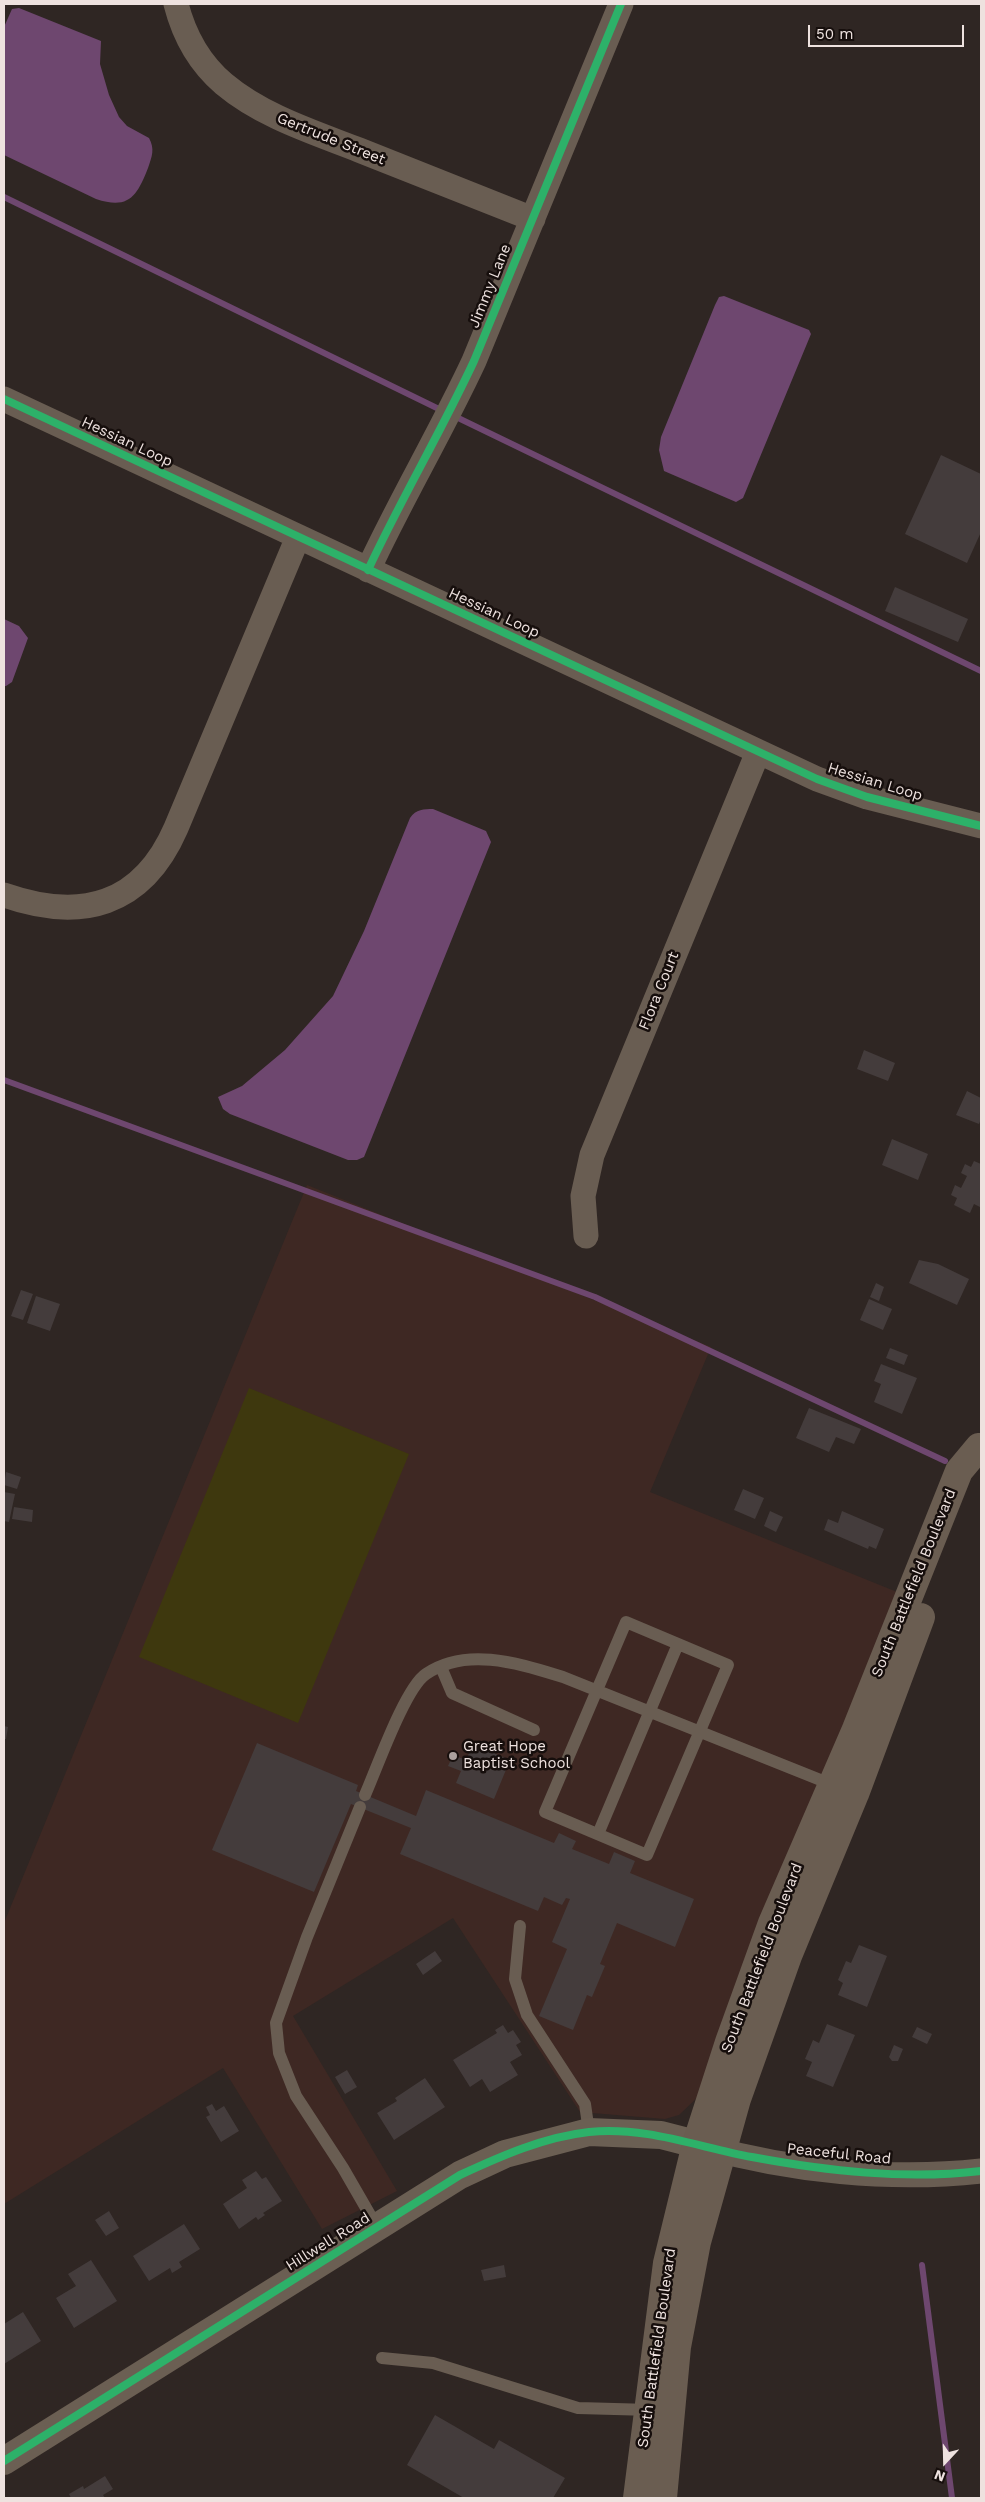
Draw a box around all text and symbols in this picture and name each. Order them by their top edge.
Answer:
scale bar [810,15,966,47]
text: 50 m [816,25,853,43]
street label: Gertrude Street [274,109,388,169]
street label: Jimmy Lane [465,241,515,331]
street label: Hessian Loop [79,413,175,471]
street label: Hessian Loop [446,584,542,642]
street label: Hessian Loop [825,759,925,805]
street label: Flora Court [635,949,683,1033]
street label: South Battlefield Boulevard [868,1486,960,1680]
place label: Great Hope Baptist School [463,1738,570,1773]
marker: Great Hope Baptist School [447,1750,459,1762]
street label: South Battlefield Boulevard [718,1861,806,2055]
street label: Peaceful Road [786,2140,892,2168]
street label: Hillwell Road [283,2209,373,2275]
street label: South Battlefield Boulevard [634,2247,680,2449]
north arrow [920,2437,970,2487]
text: N [932,2467,947,2485]

